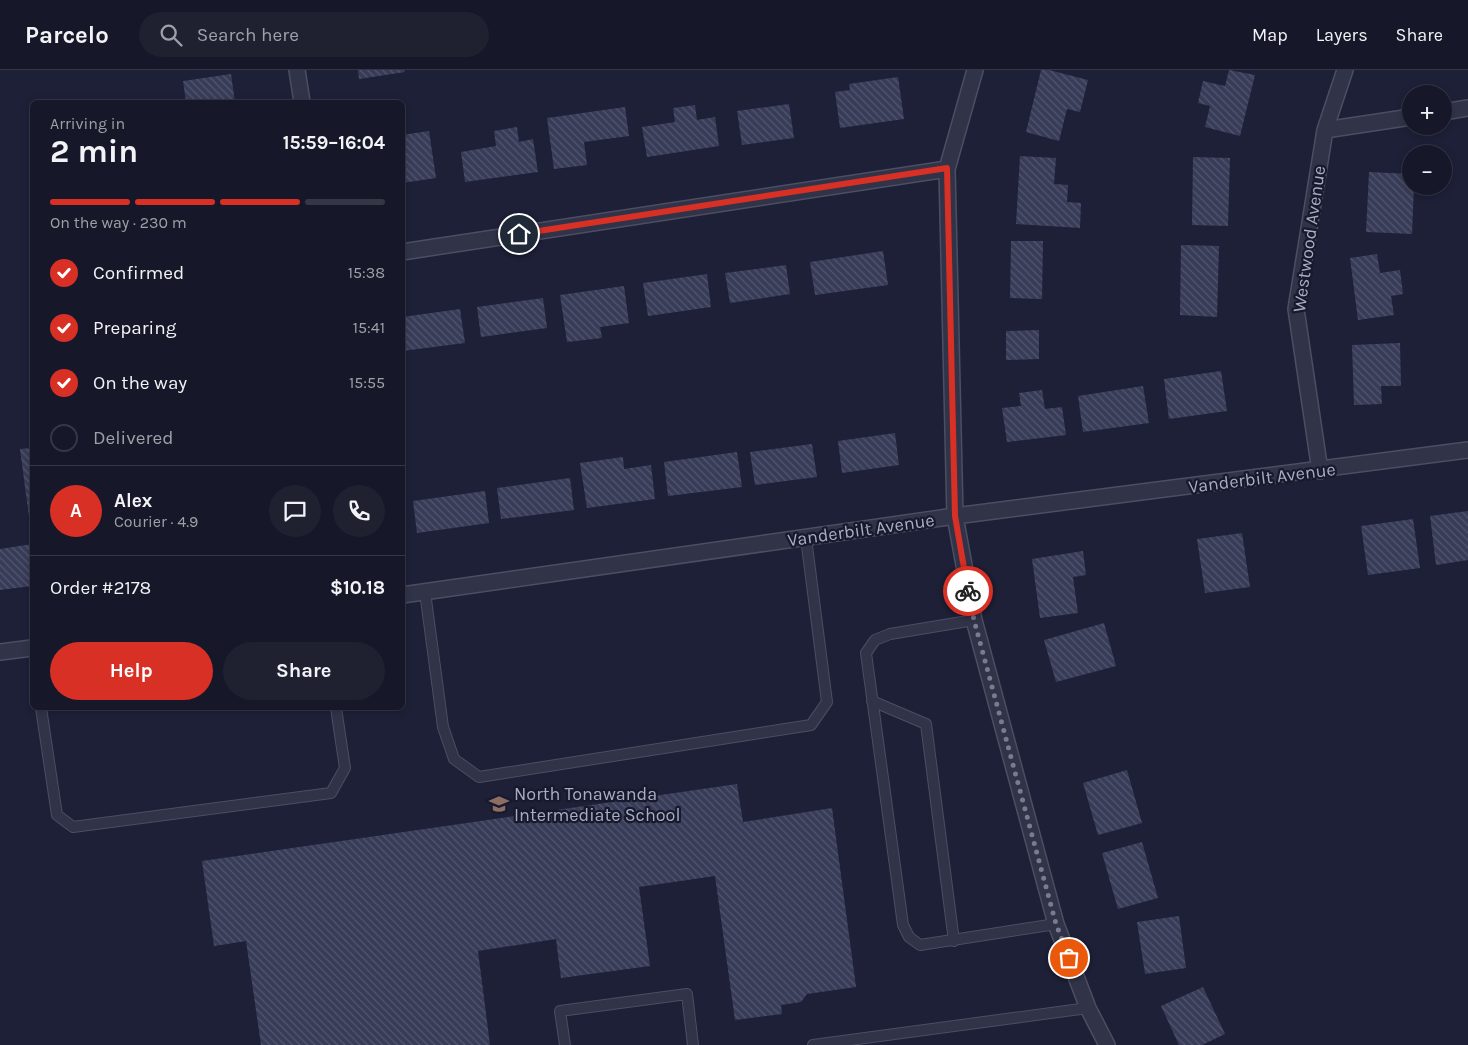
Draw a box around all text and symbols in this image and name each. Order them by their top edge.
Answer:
search box [139,12,489,57]
text: Parcelo [25,21,109,49]
icon: search [157,21,185,49]
text: Search here [197,24,299,46]
text: Map [1252,24,1288,46]
text: Layers [1316,24,1368,46]
text: Share [1396,24,1443,46]
map controls [1402,85,1452,195]
button: + [1402,85,1452,135]
text: Arriving in [50,114,125,133]
text: 15:59–16:04 [283,132,385,154]
text: 2 min [50,133,138,170]
button: − [1402,145,1452,195]
street label: Westwood Avenue [1288,164,1330,314]
text: On the way · 230 m [50,213,187,232]
pin [498,213,540,255]
icon: home [505,220,533,248]
icon: check [50,259,78,287]
text: Confirmed [93,262,184,284]
text: 15:38 [348,263,385,282]
icon: check [50,314,78,342]
text: Preparing [93,317,176,339]
text: 15:41 [353,318,385,337]
icon: check [50,369,78,397]
text: On the way [93,372,187,394]
text: 15:55 [349,373,385,392]
text: Delivered [93,427,173,449]
street label: Vanderbilt Avenue [1187,458,1337,498]
button: chat [269,485,321,537]
button: phone [333,485,385,537]
text: Alex [114,490,152,512]
text: A [70,500,82,522]
street label: Vanderbilt Avenue [786,509,936,551]
text: Courier · 4.9 [114,512,198,531]
courier [943,566,993,616]
text: Order #2178 [50,577,151,599]
text: $10.18 [330,577,385,599]
icon: bike [954,577,982,605]
button: Help [50,642,213,700]
button: Share [223,642,385,700]
place label: North Tonawanda Intermediate School [514,783,680,826]
school or university icon: North Tonawanda Intermediate School [488,793,510,815]
pin [1048,937,1090,979]
icon: bag [1055,944,1083,972]

